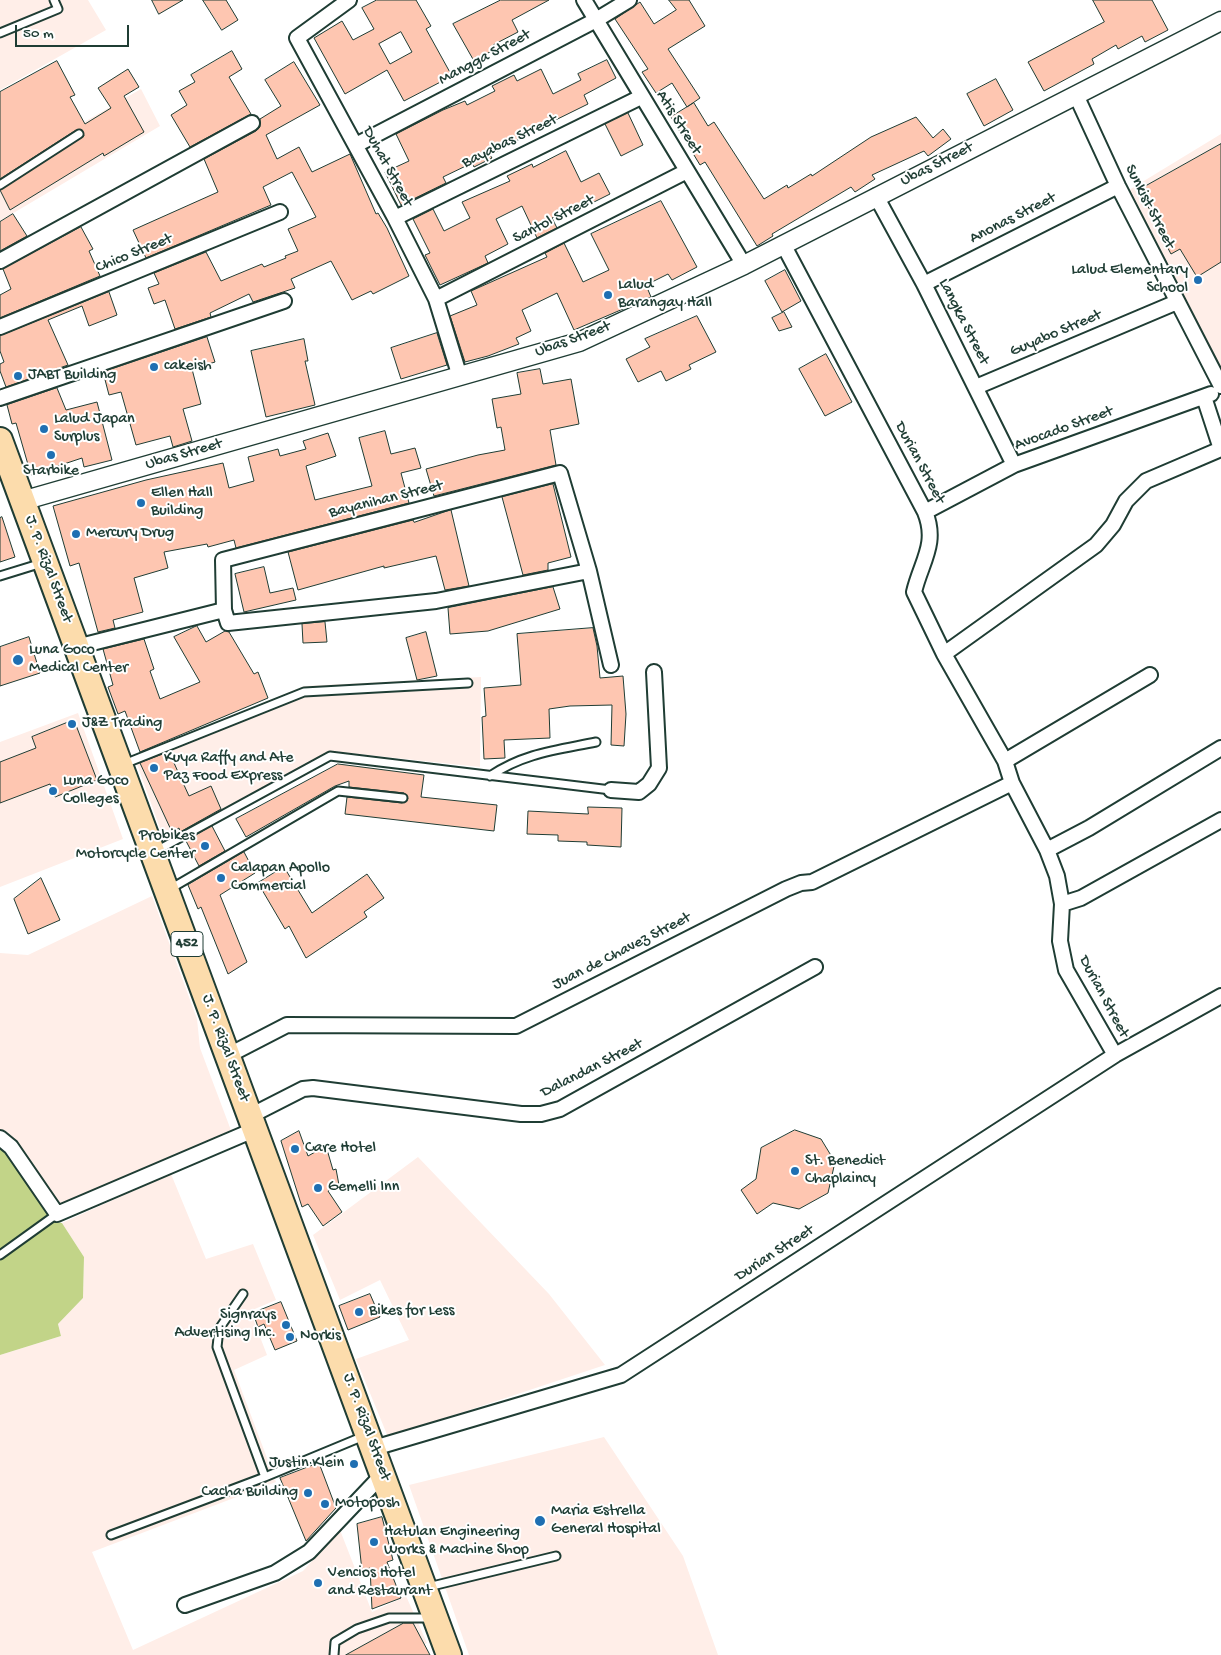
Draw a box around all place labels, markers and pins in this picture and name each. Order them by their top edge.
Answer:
place label: Lalud Elementary School [1071,261,1188,299]
marker: Lalud Elementary School [1192,274,1204,286]
place label: Lalud Barangay Hall [618,276,712,314]
marker: Lalud Barangay Hall [602,289,614,301]
place label: cakeish [164,357,212,377]
marker: cakeish [148,361,160,373]
place label: JABT Building [28,366,116,386]
marker: JABT Building [12,370,24,382]
place label: Lalud Japan Surplus [54,410,135,448]
marker: Lalud Japan Surplus [38,423,50,435]
marker: Starbike [45,449,57,461]
place label: Starbike [23,462,79,482]
place label: Ellen Hall Building [151,484,213,522]
marker: Ellen Hall Building [135,497,147,509]
place label: Mercury Drug [86,524,174,544]
marker: Mercury Drug [70,528,82,540]
place label: Luna Goco Medical Center [29,641,128,679]
marker: Luna Goco Medical Center [11,653,25,667]
place label: J&Z Trading [82,714,162,734]
marker: J&Z Trading [66,718,78,730]
place label: Kuya Raffy and Ate Paz Food Express [164,749,293,787]
marker: Kuya Raffy and Ate Paz Food Express [148,762,160,774]
place label: Luna Goco Colleges [63,772,129,810]
marker: Luna Goco Colleges [47,785,59,797]
place label: Probikes Motorcycle Center [76,827,195,865]
marker: Probikes Motorcycle Center [199,840,211,852]
place label: Calapan Apollo Commercial [231,859,330,897]
marker: Calapan Apollo Commercial [215,872,227,884]
place label: Care Hotel [305,1139,376,1159]
marker: Care Hotel [289,1143,301,1155]
place label: St. Benedict Chaplaincy [805,1152,885,1190]
marker: St. Benedict Chaplaincy [789,1165,801,1177]
place label: Gemelli Inn [328,1178,399,1198]
marker: Gemelli Inn [312,1182,324,1194]
place label: Bikes for Less [369,1302,454,1322]
place label: Signrays Advertising Inc. [174,1306,276,1344]
marker: Bikes for Less [353,1306,365,1318]
marker: Signrays Advertising Inc. [280,1319,292,1331]
place label: Norkis [300,1327,341,1347]
marker: Norkis [284,1331,296,1343]
place label: Justin Klein [269,1454,344,1474]
marker: Justin Klein [348,1458,360,1470]
place label: Cacha Building [202,1483,298,1503]
marker: Cacha Building [302,1487,314,1499]
place label: Motoposh [335,1494,400,1514]
marker: Motoposh [319,1498,331,1510]
place label: Maria Estrella General Hospital [551,1502,661,1540]
marker: Maria Estrella General Hospital [533,1514,547,1528]
place label: Hatulan Engineering Works & Machine Shop [384,1523,529,1561]
marker: Hatulan Engineering Works & Machine Shop [368,1536,380,1548]
place label: Vencios Hotel and Restaurant [328,1564,432,1602]
marker: Vencios Hotel and Restaurant [312,1577,324,1589]

